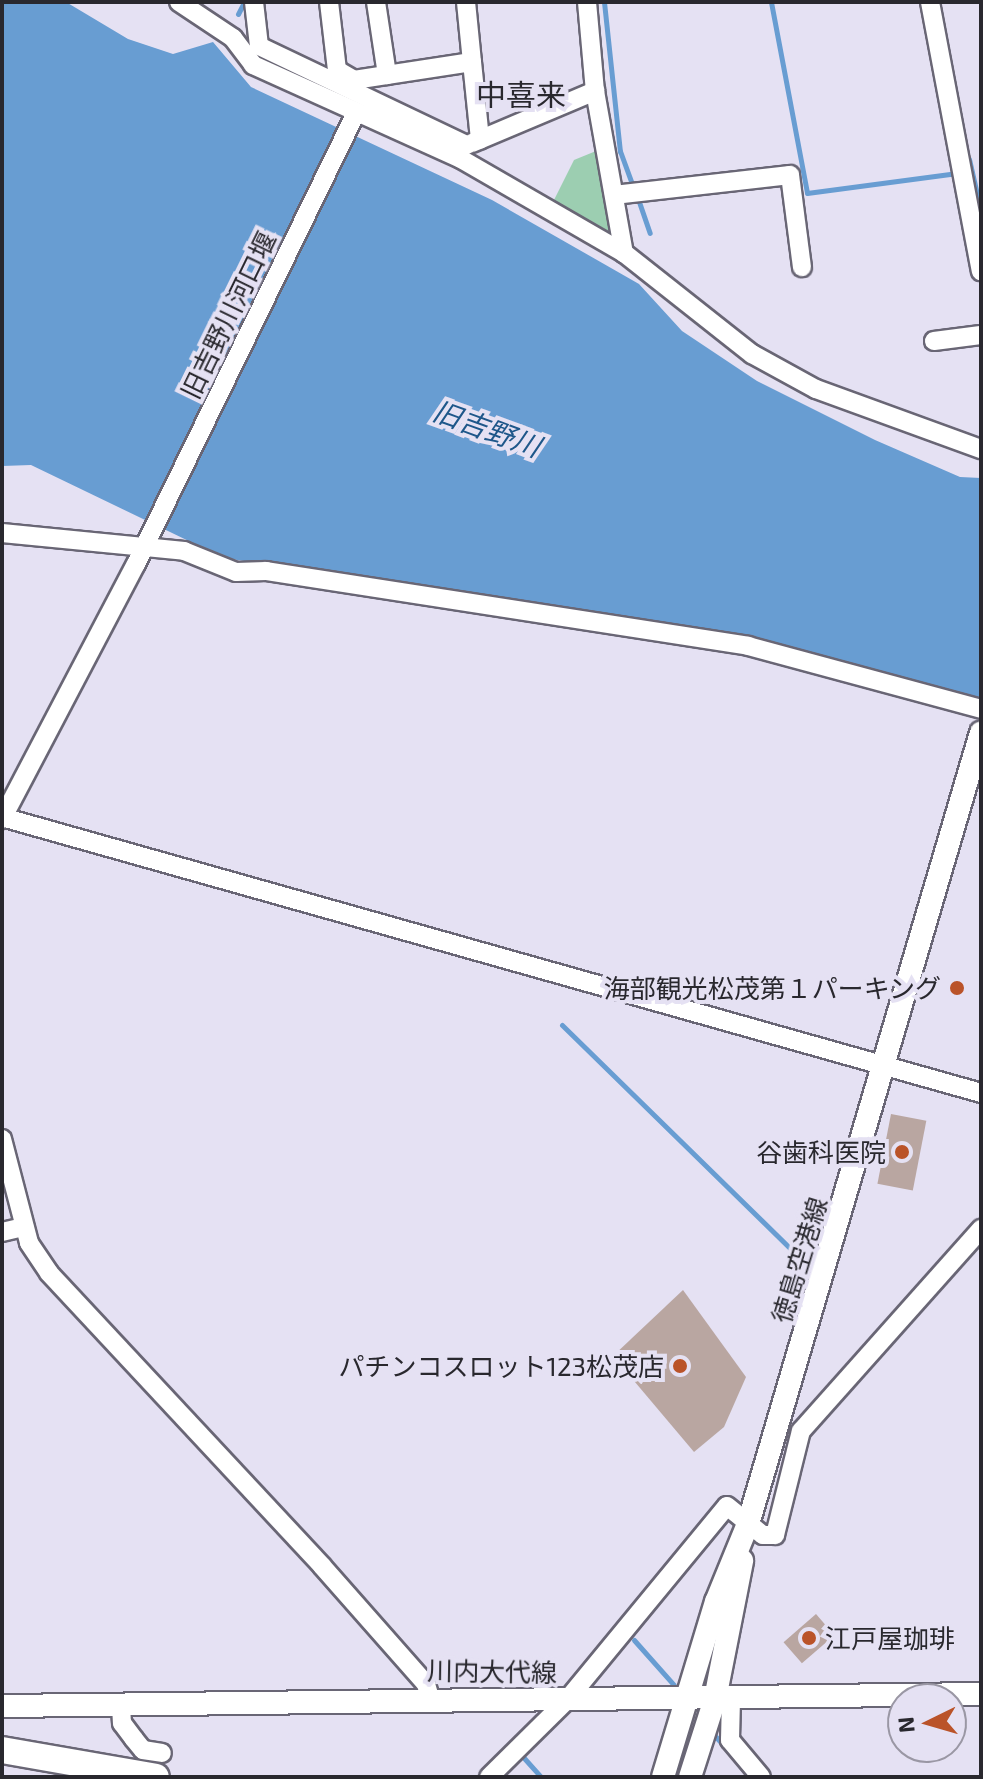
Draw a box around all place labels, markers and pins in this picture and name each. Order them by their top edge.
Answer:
place label: 海部観光松茂第１パーキング [603,972,941,1004]
marker: 海部観光松茂第１パーキング [948,979,966,997]
place label: 谷歯科医院 [756,1136,886,1168]
marker: 谷歯科医院 [893,1143,911,1161]
place label: パチンコスロット123松茂店 [339,1350,664,1382]
marker: パチンコスロット123松茂店 [671,1357,689,1375]
place label: 江戸屋珈琲 [825,1622,955,1654]
marker: 江戸屋珈琲 [800,1629,818,1647]

